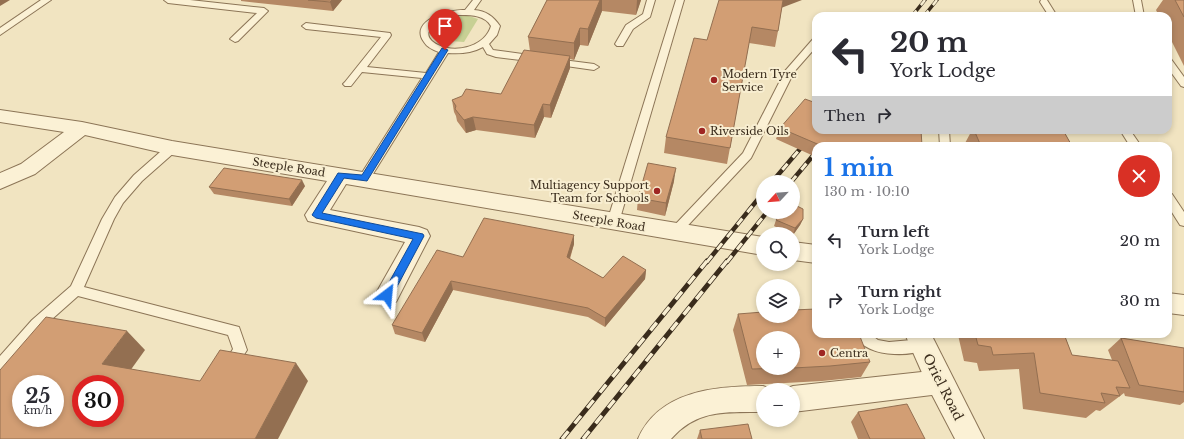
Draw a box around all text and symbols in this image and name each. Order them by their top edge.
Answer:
pin [428,9,462,50]
icon: arrive [434,15,456,37]
text: 20 m [890,25,968,60]
icon: left [824,28,876,80]
text: York Lodge [890,60,996,82]
place label: Modern Tyre Service [722,67,797,94]
marker: Modern Tyre Service [709,75,719,85]
icon: right [873,104,895,126]
text: Then [824,106,865,125]
place label: Riverside Oils [710,124,789,138]
marker: Riverside Oils [697,126,707,136]
text: 1 min [824,153,894,182]
street label: Steeple Road [252,154,327,180]
button: close [1118,155,1160,197]
north arrow [756,175,800,219]
map controls [756,175,800,427]
place label: Multiagency Support Team for Schools [530,178,650,205]
text: 130 m · 10:10 [824,183,910,200]
marker: Multiagency Support Team for Schools [652,186,662,196]
street label: Steeple Road [572,208,647,234]
text: Turn left [858,222,929,241]
button: search [756,227,800,271]
icon: left [824,229,846,251]
text: 20 m [1120,231,1160,250]
text: York Lodge [858,241,934,258]
position arrow [366,274,408,316]
button: layers [756,279,800,323]
text: Turn right [858,282,941,301]
icon: right [824,289,846,311]
text: 30 m [1120,291,1160,310]
text: York Lodge [858,301,934,318]
button: + [756,331,800,375]
place label: Centra [830,346,869,360]
marker: Centra [817,348,827,358]
street label: Oriel Road [919,351,967,424]
speed limit sign: 30 [72,375,124,427]
button: − [756,383,800,427]
text: 25 [26,384,50,408]
text: km/h [24,404,52,417]

